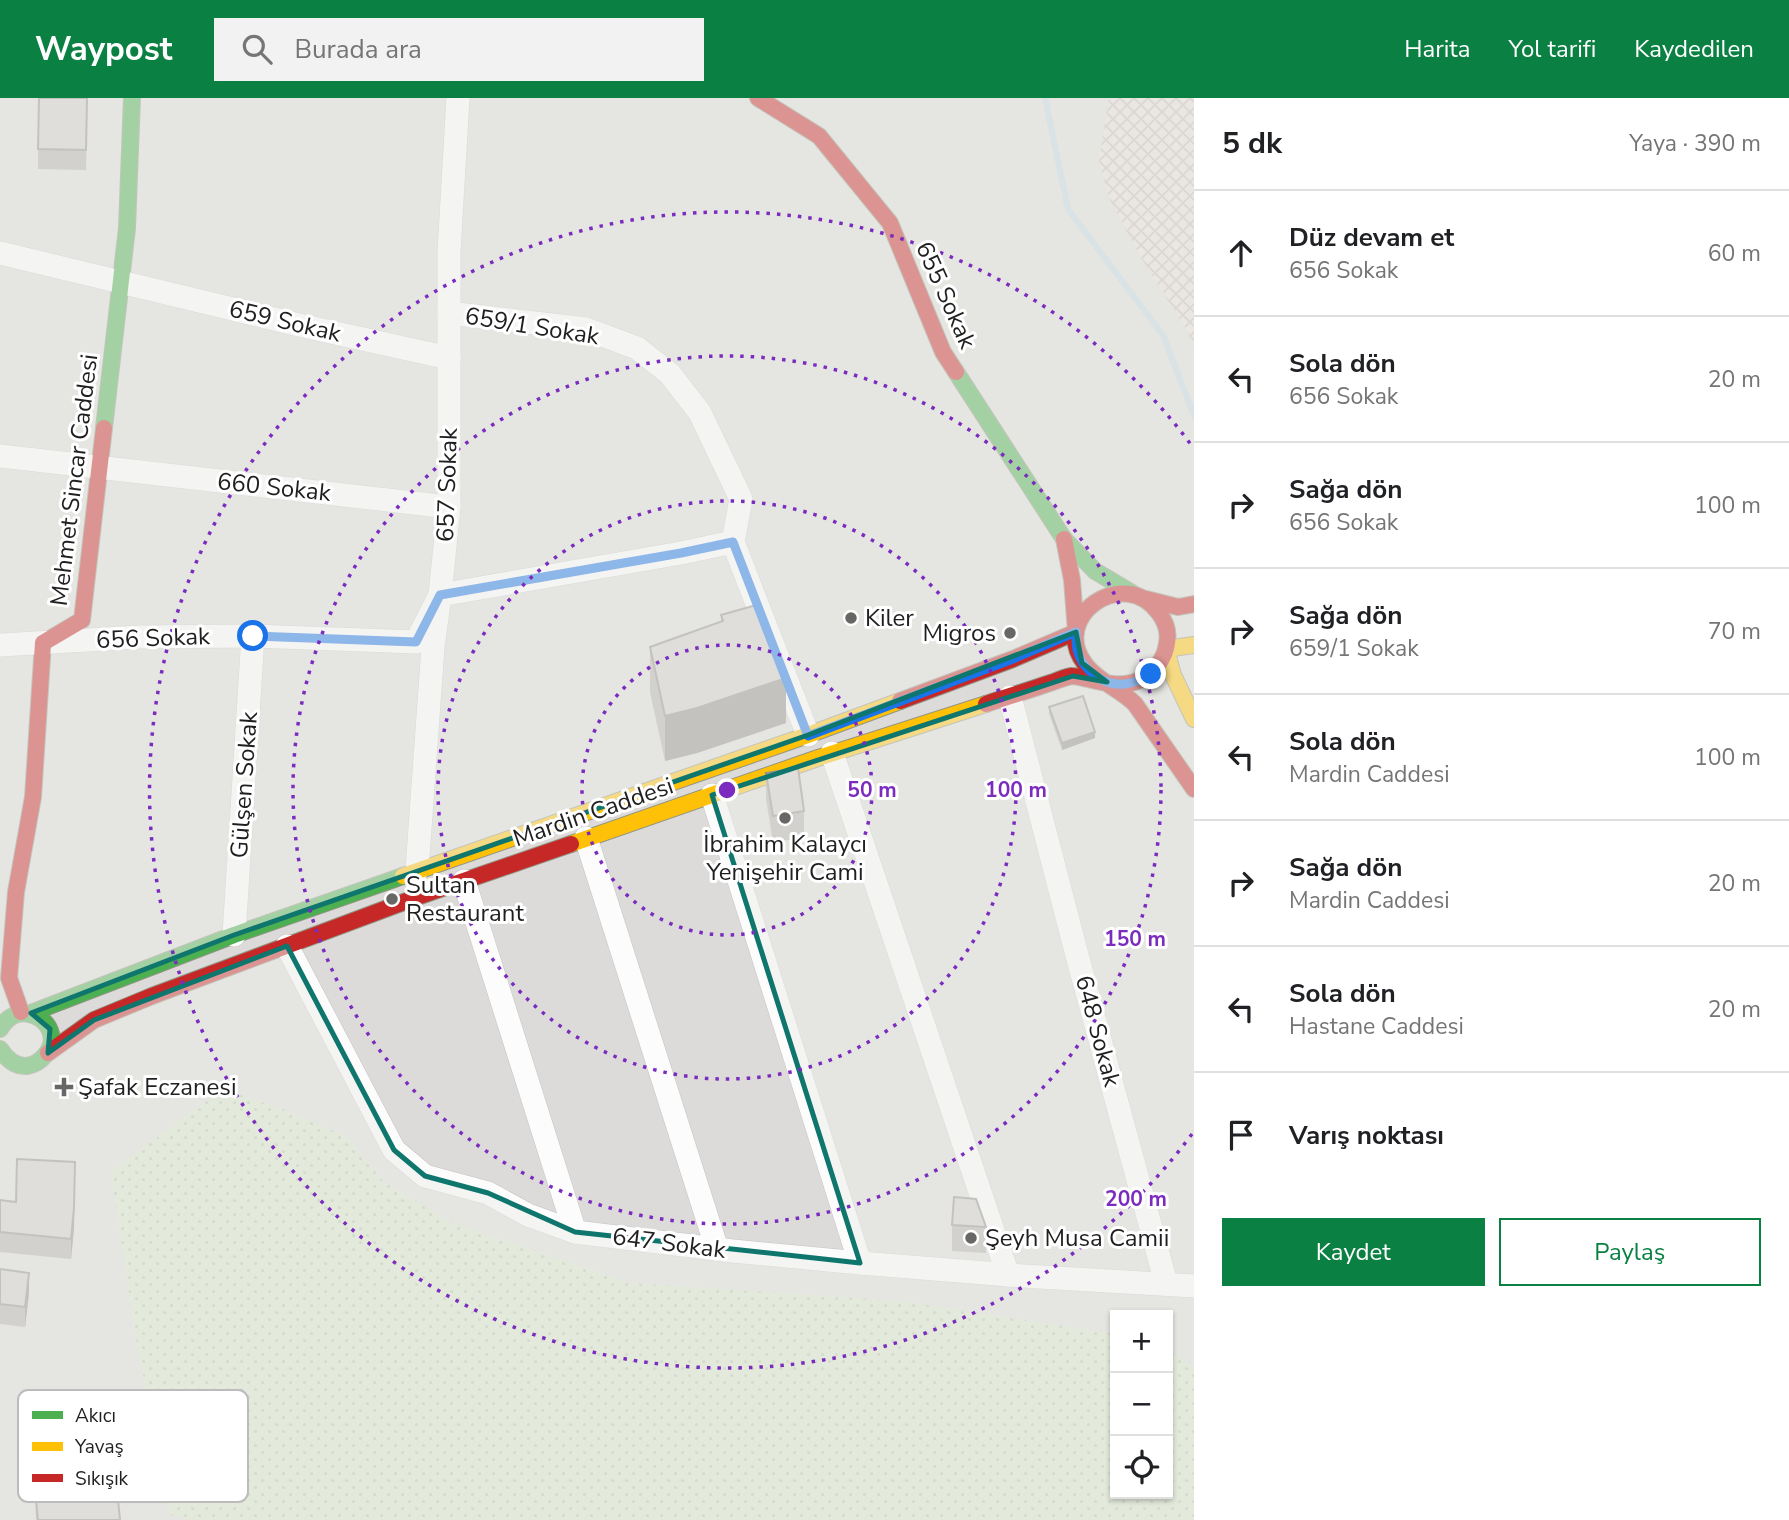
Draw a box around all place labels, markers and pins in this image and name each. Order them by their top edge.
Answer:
place label: Kiler [865,602,914,634]
marker: Kiler [843,610,859,626]
place label: Migros [923,617,996,649]
marker: Migros [1002,625,1018,641]
centre of rings [715,778,739,802]
marker: İbrahim Kalaycı Yenişehir Cami [777,810,793,826]
place label: İbrahim Kalaycı Yenişehir Cami [703,828,867,888]
place label: Sultan Restaurant [406,869,524,929]
marker: Sultan Restaurant [384,891,400,907]
place label: Şafak Eczanesi [78,1071,236,1103]
marker: Şafak Eczanesi [56,1079,72,1095]
place label: Şeyh Musa Camii [985,1222,1169,1254]
marker: Şeyh Musa Camii [963,1230,979,1246]

